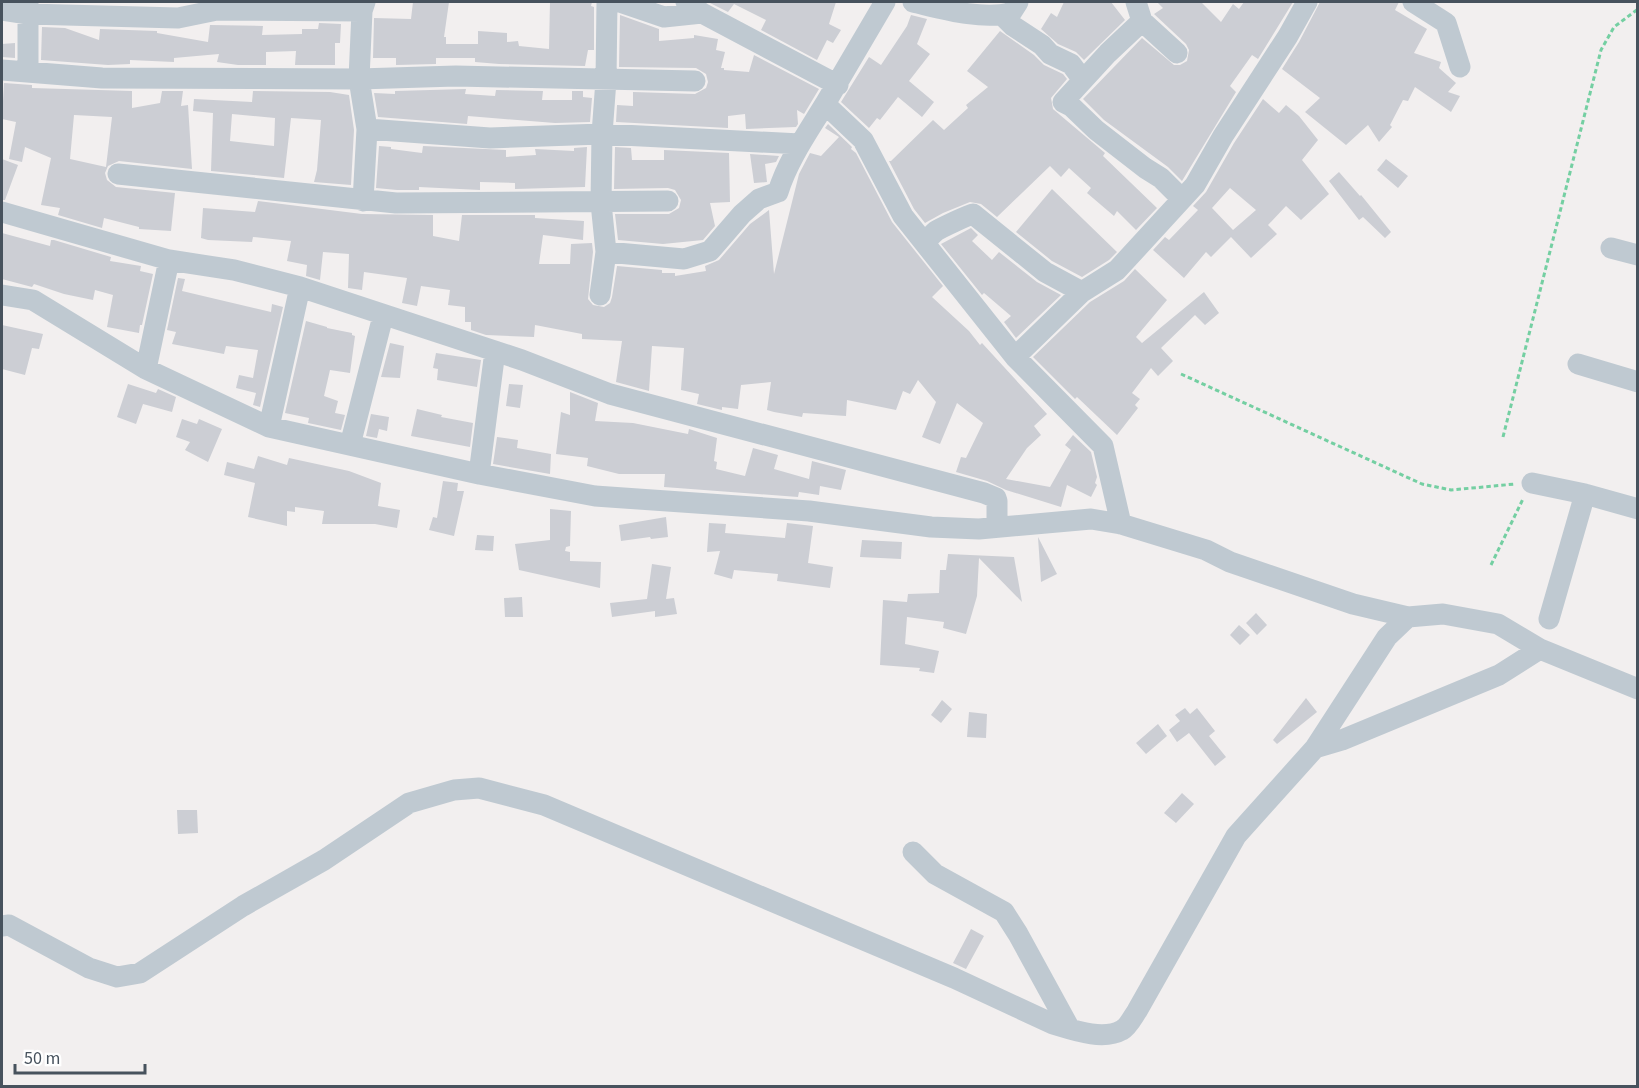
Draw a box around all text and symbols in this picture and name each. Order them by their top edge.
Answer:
scale bar [15,1037,146,1075]
text: 50 m [24,1046,60,1071]

